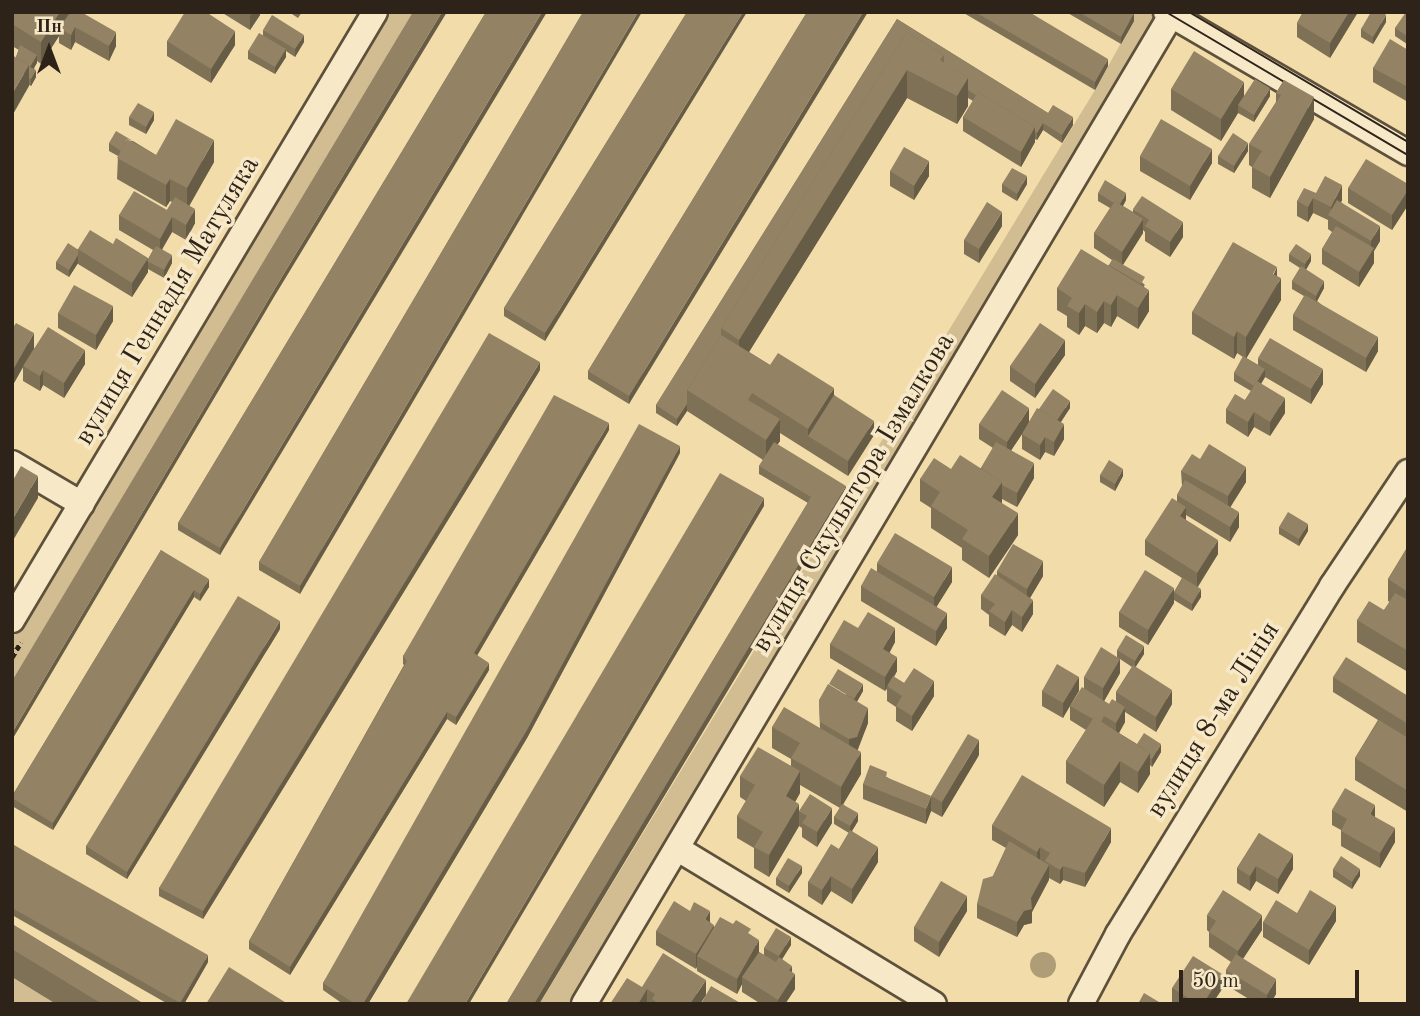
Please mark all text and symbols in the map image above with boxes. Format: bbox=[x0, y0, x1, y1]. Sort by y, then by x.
north arrow bbox=[14, 14, 84, 84]
text: Пн bbox=[36, 18, 62, 37]
street label: вулиця Геннадія Матуляка bbox=[68, 150, 268, 452]
street label: вулиця Скульптора Ізмалкова bbox=[745, 327, 963, 659]
street label: вулиця 8-ма Лінія bbox=[1140, 616, 1288, 824]
scale bar bbox=[1182, 956, 1362, 1000]
text: 50 m bbox=[1192, 971, 1239, 992]

